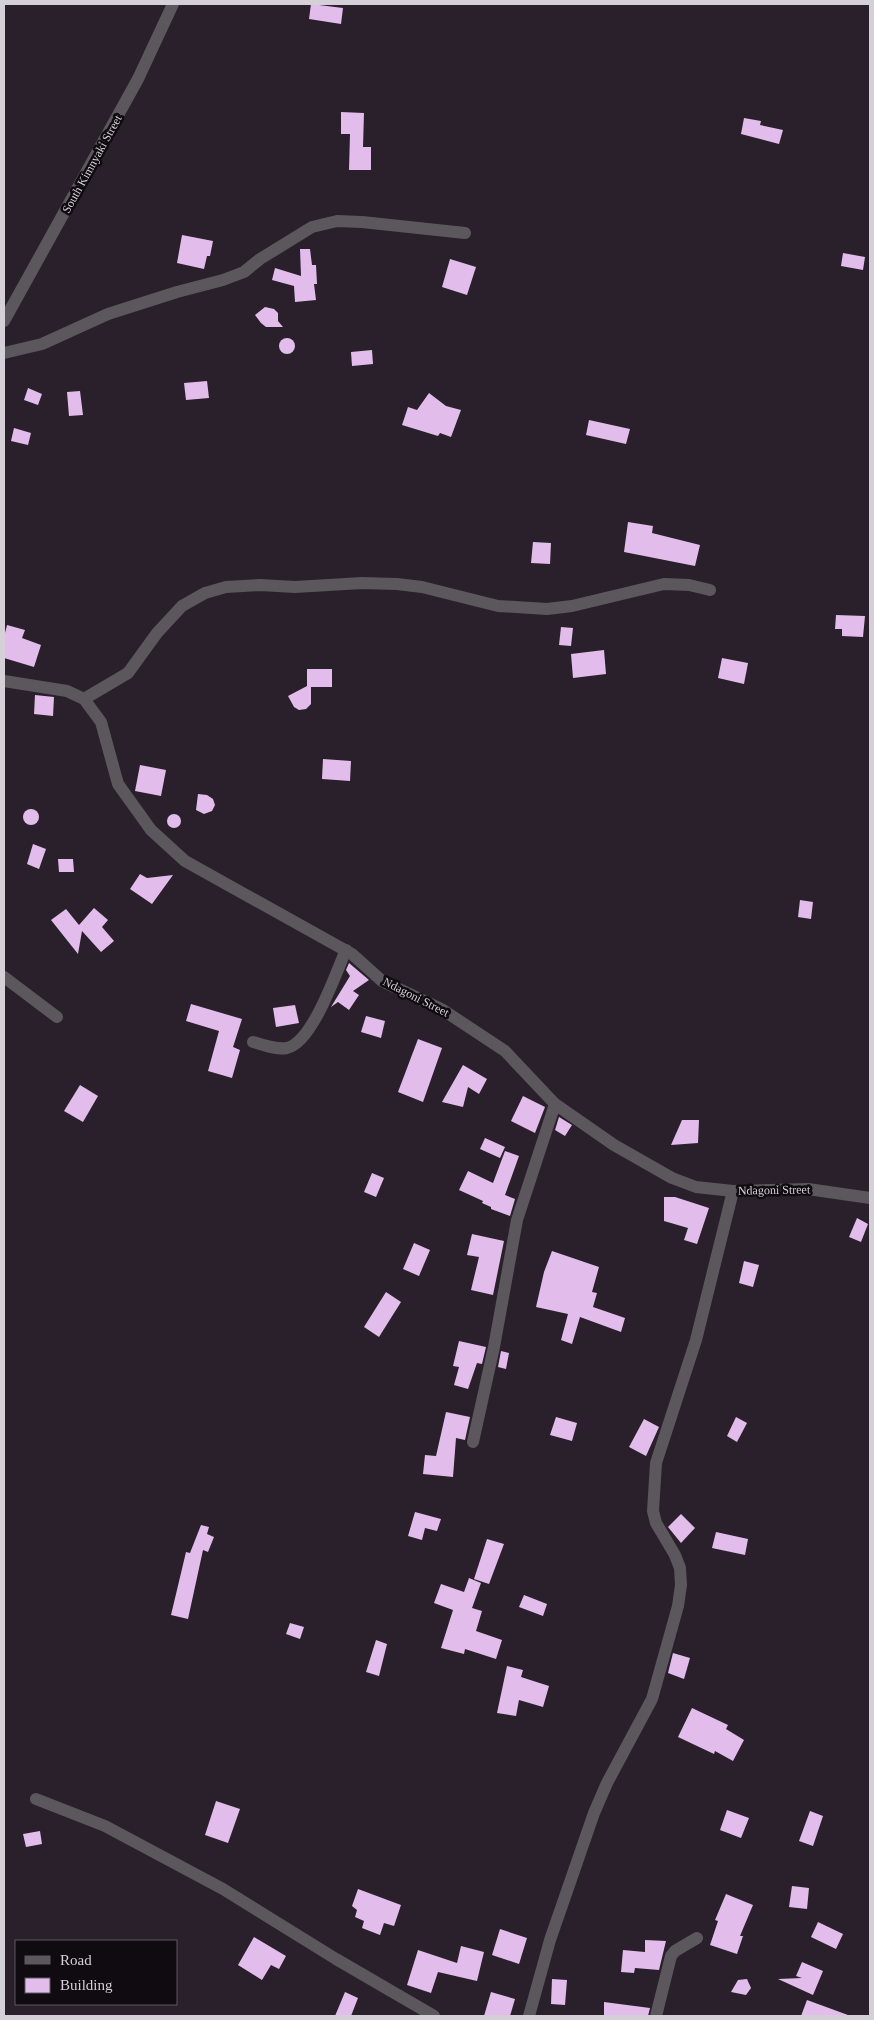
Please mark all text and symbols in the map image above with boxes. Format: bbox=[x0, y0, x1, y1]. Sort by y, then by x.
street label: South Kimnyaki Street bbox=[59, 112, 125, 215]
street label: Ndagoni Street bbox=[381, 974, 452, 1020]
street label: Ndagoni Street bbox=[738, 1182, 811, 1198]
legend bbox=[15, 1940, 178, 2005]
text: Road bbox=[60, 1952, 92, 1968]
text: Building bbox=[60, 1977, 113, 1993]

